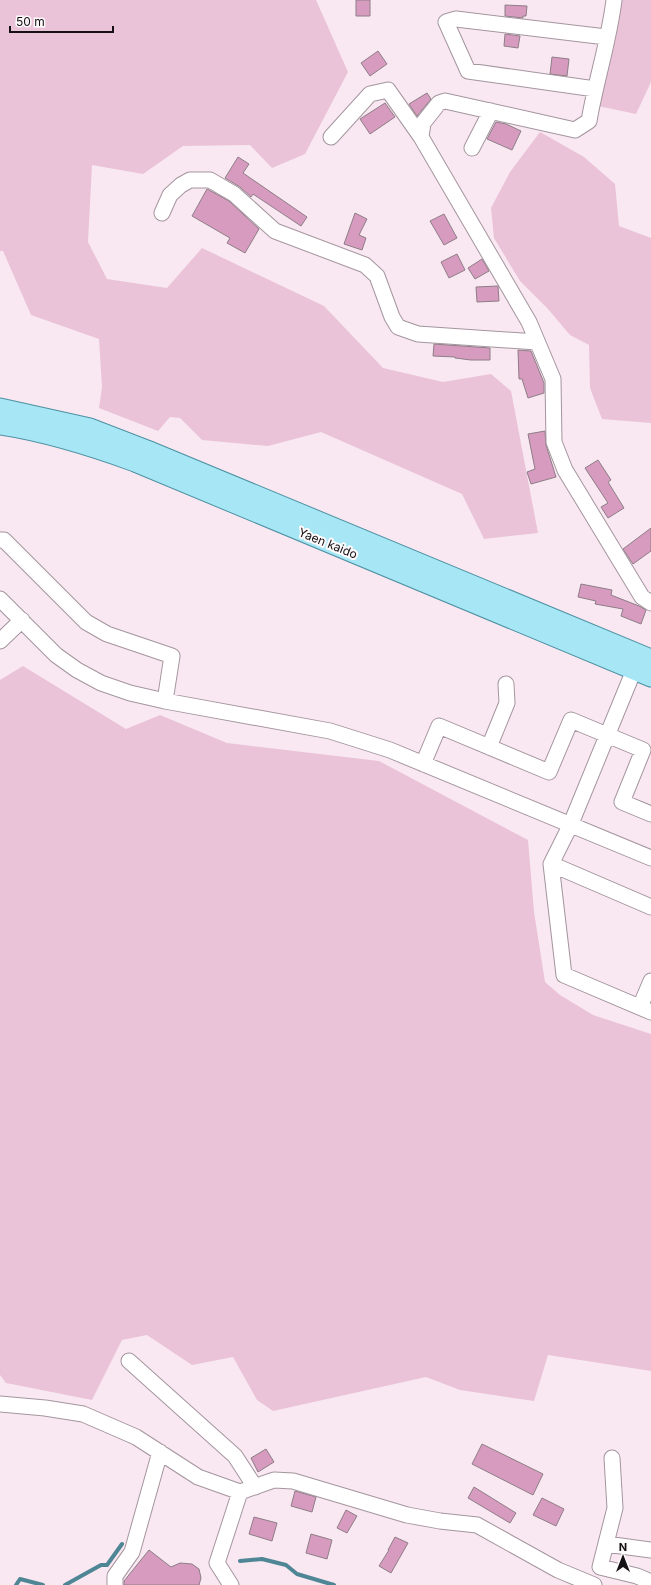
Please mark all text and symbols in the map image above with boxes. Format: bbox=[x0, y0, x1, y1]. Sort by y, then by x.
scale bar bbox=[10, 8, 113, 34]
text: 50 m bbox=[16, 14, 45, 29]
street label: Yaen kaido bbox=[296, 524, 360, 562]
north arrow bbox=[603, 1537, 643, 1577]
text: N bbox=[619, 1540, 627, 1554]

